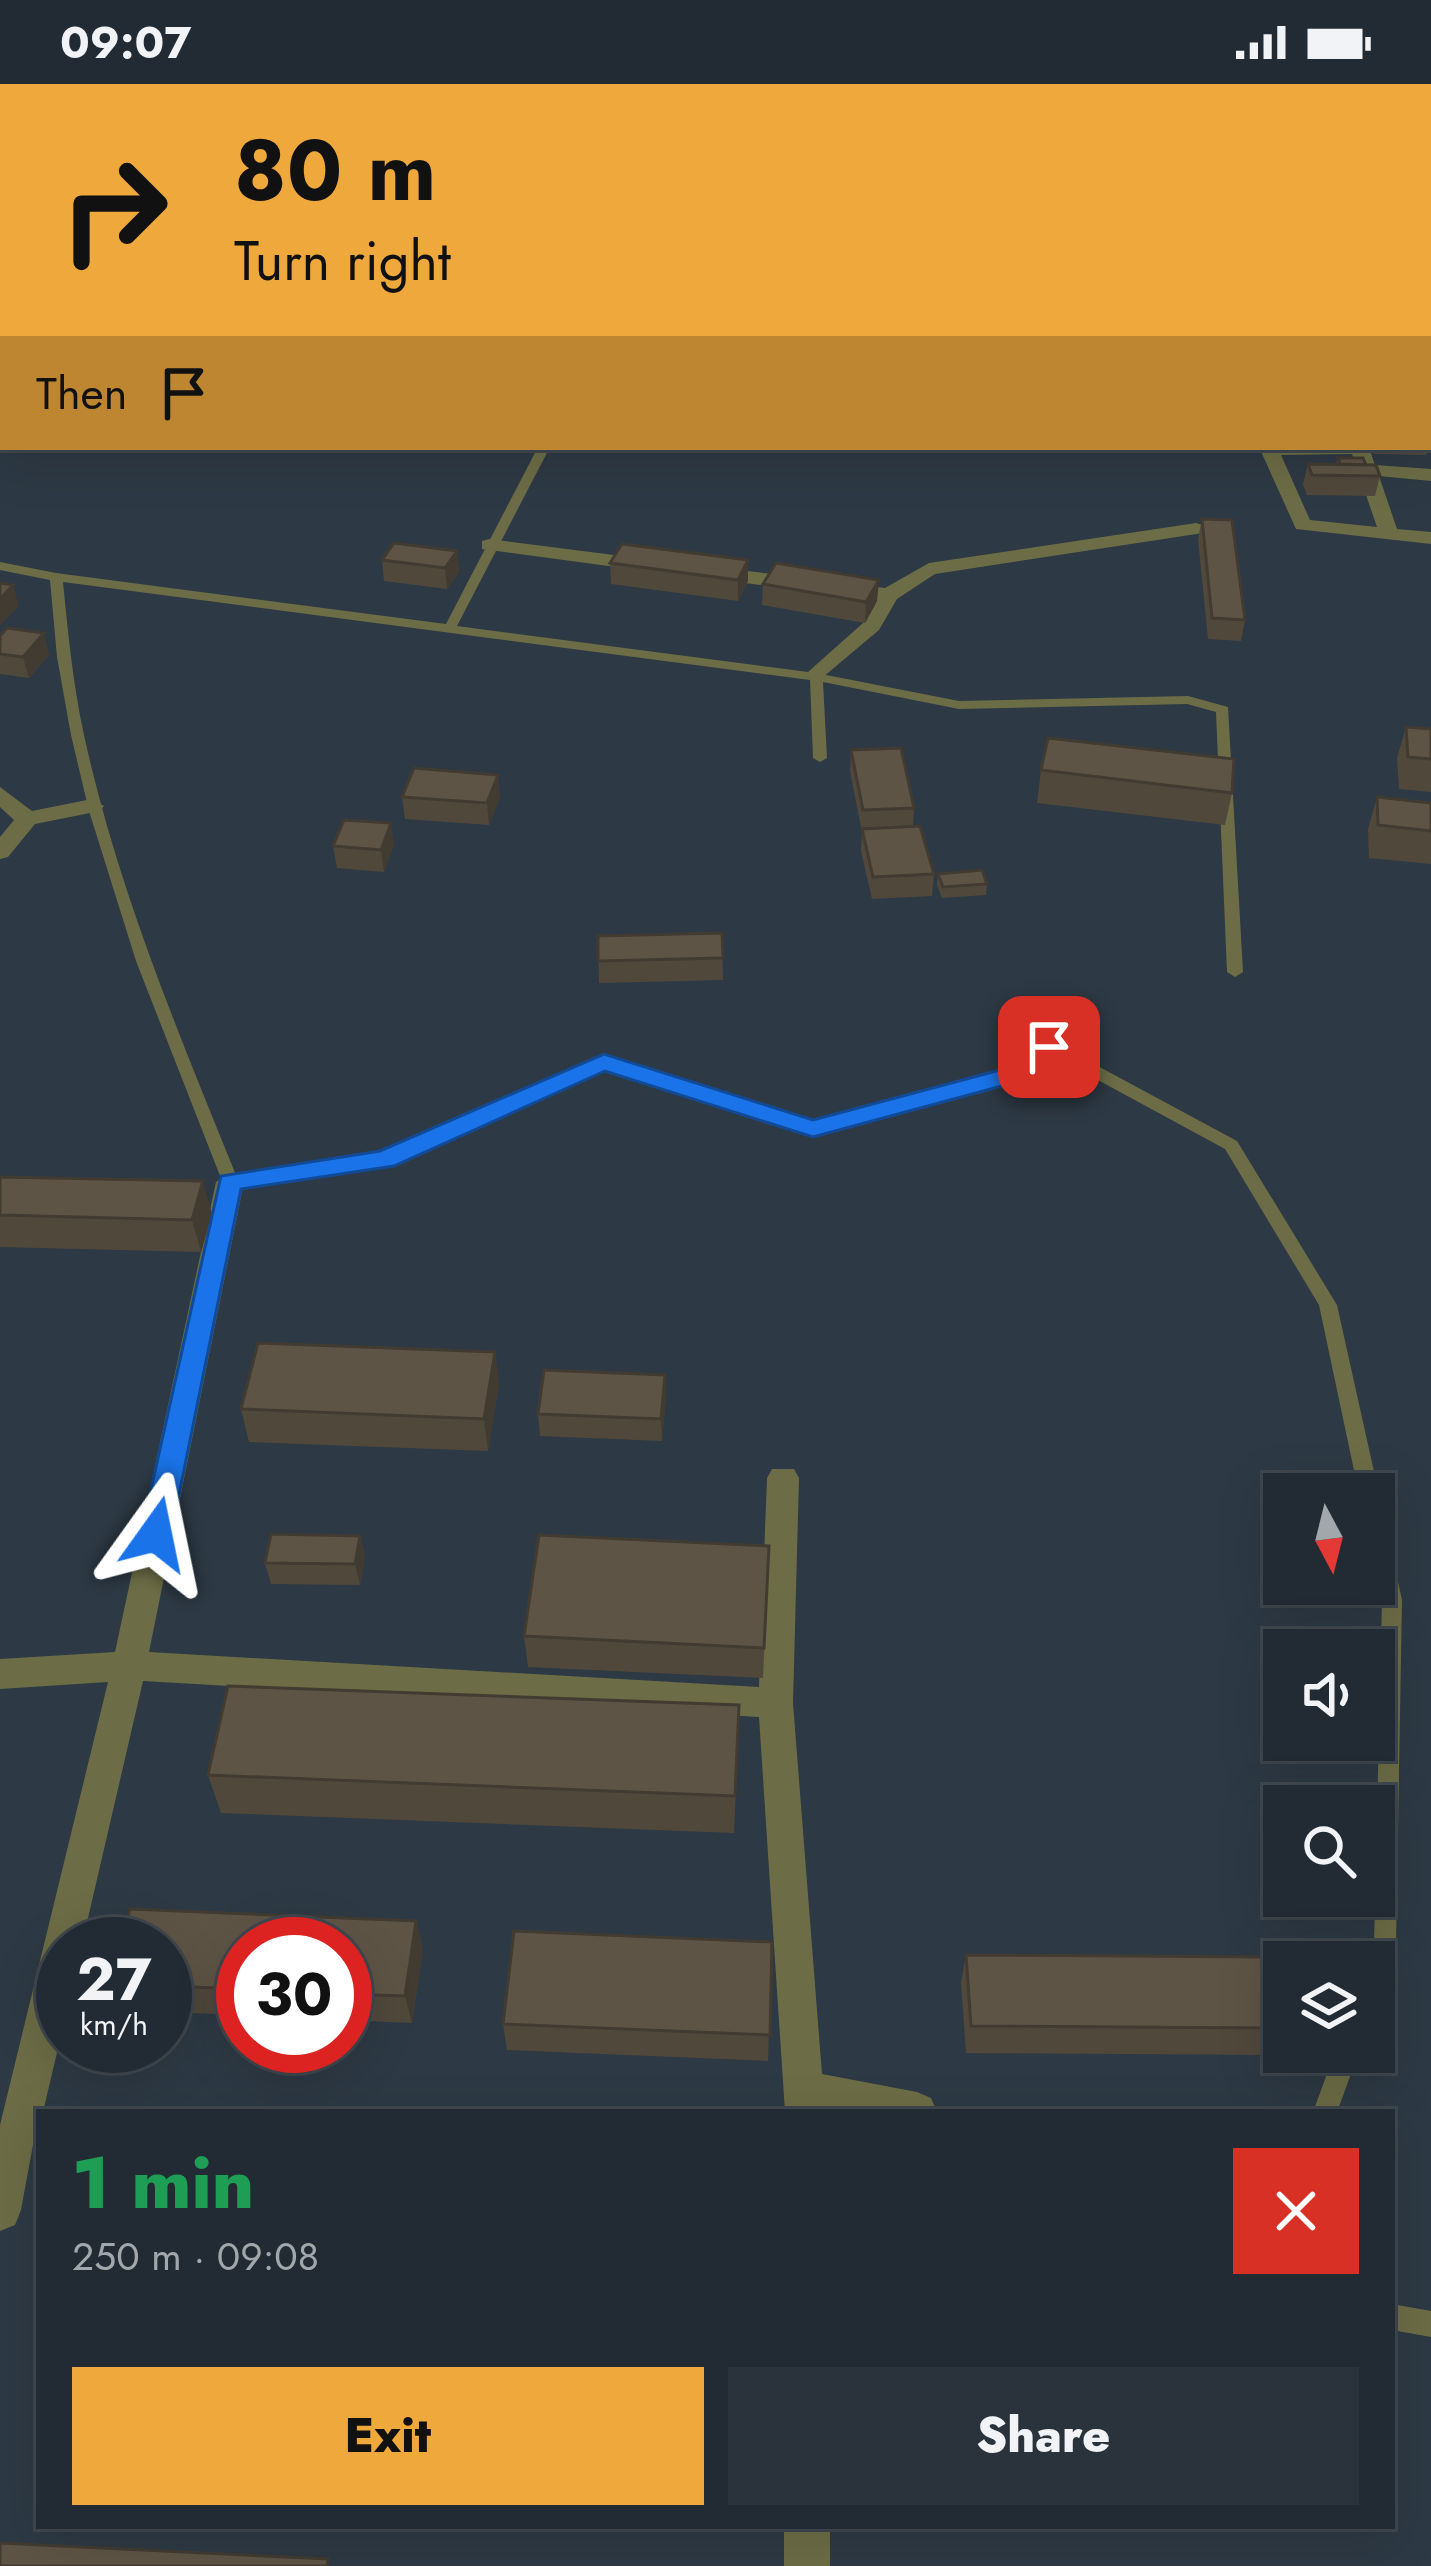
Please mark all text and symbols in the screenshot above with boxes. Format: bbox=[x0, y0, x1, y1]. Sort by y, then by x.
text: 09:07 bbox=[60, 10, 191, 75]
text: 80 m bbox=[234, 110, 436, 232]
icon: right bbox=[36, 132, 192, 288]
text: Turn right bbox=[234, 222, 451, 300]
icon: arrive bbox=[151, 360, 217, 426]
text: Then bbox=[36, 361, 127, 426]
pin bbox=[998, 996, 1100, 1098]
icon: arrive bbox=[1016, 1014, 1082, 1080]
position arrow bbox=[93, 1471, 219, 1597]
north arrow bbox=[1263, 1473, 1395, 1605]
map controls bbox=[1263, 1473, 1395, 2073]
button: sound bbox=[1263, 1629, 1395, 1761]
button: search bbox=[1263, 1785, 1395, 1917]
speed limit sign: 30 bbox=[216, 1917, 372, 2073]
text: 27 bbox=[76, 1936, 152, 2023]
button: layers bbox=[1263, 1941, 1395, 2073]
text: km/h bbox=[80, 2003, 148, 2046]
text: 1 min bbox=[72, 2131, 254, 2235]
button: close bbox=[1233, 2148, 1359, 2274]
text: 250 m · 09:08 bbox=[72, 2228, 319, 2285]
button: Exit bbox=[72, 2367, 704, 2505]
button: Share bbox=[728, 2367, 1359, 2505]

